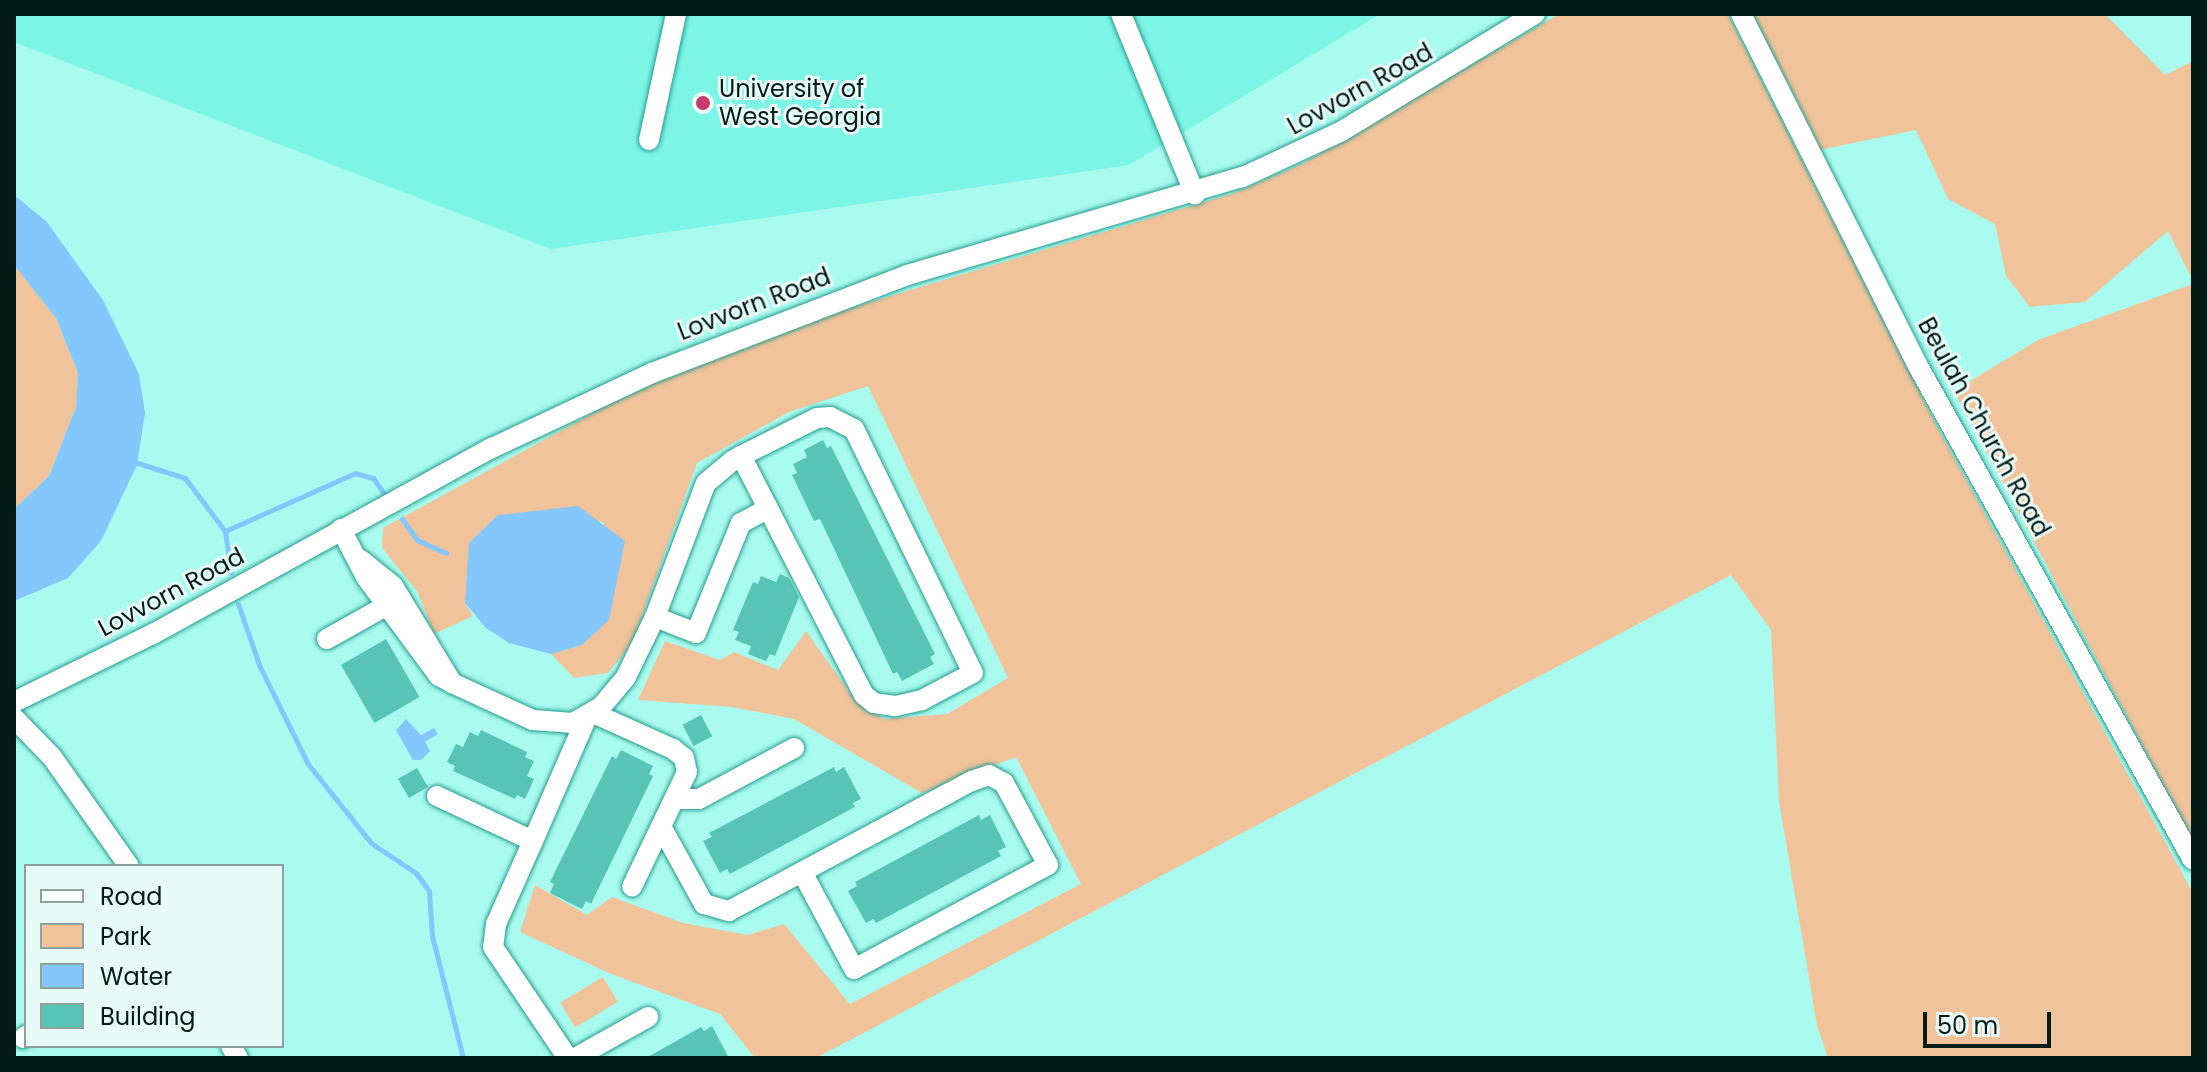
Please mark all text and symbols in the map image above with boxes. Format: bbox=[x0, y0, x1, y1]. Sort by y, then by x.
street label: Lovvorn Road bbox=[1283, 37, 1437, 141]
place label: University of West Georgia bbox=[719, 75, 881, 131]
marker: University of West Georgia bbox=[694, 94, 712, 112]
street label: Lovvorn Road bbox=[674, 262, 834, 346]
street label: Beulah Church Road bbox=[1912, 313, 2056, 541]
street label: Lovvorn Road bbox=[93, 541, 249, 643]
legend bbox=[24, 864, 284, 1048]
text: Road bbox=[100, 880, 162, 913]
text: Park bbox=[100, 920, 151, 953]
text: Water bbox=[100, 960, 172, 993]
scale bar bbox=[1927, 996, 2055, 1046]
text: Building bbox=[100, 1000, 196, 1033]
text: 50 m bbox=[1937, 1009, 1998, 1042]

